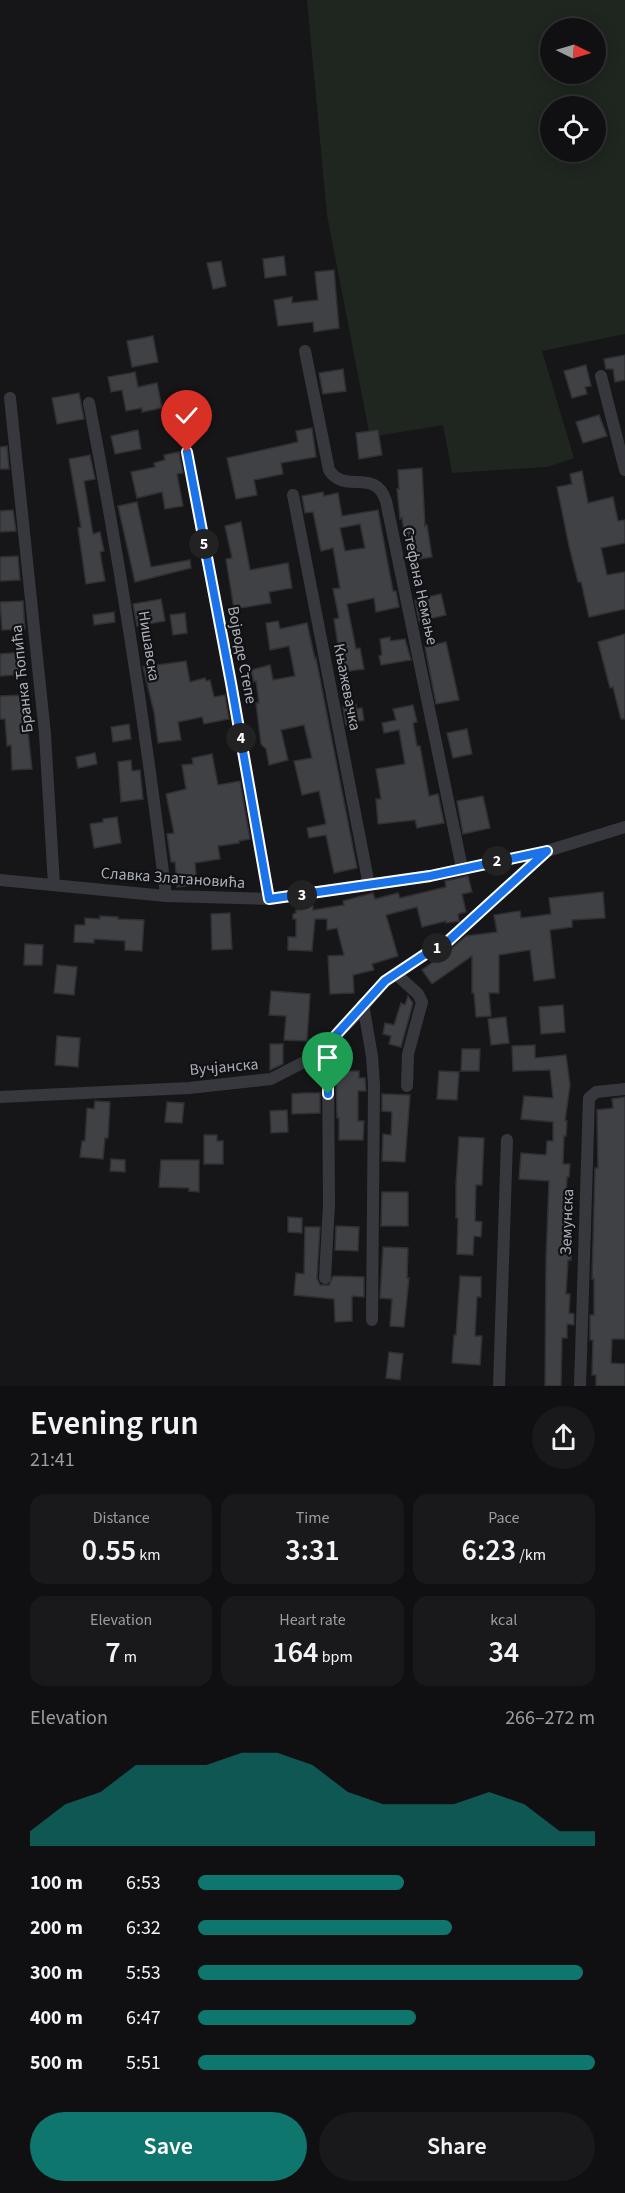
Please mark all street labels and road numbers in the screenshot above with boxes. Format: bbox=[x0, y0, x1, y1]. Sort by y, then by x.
street label: Стефана Немање bbox=[397, 525, 443, 647]
street label: Војводе Степе bbox=[222, 604, 262, 706]
street label: Нишавска bbox=[133, 609, 165, 683]
street label: Бранка Ћопића bbox=[5, 624, 39, 734]
street label: Књажевачка bbox=[328, 642, 366, 732]
street label: Славка Златановића bbox=[100, 862, 246, 894]
street label: Вучјанска bbox=[189, 1053, 259, 1081]
street label: Земунска bbox=[555, 1188, 579, 1256]

